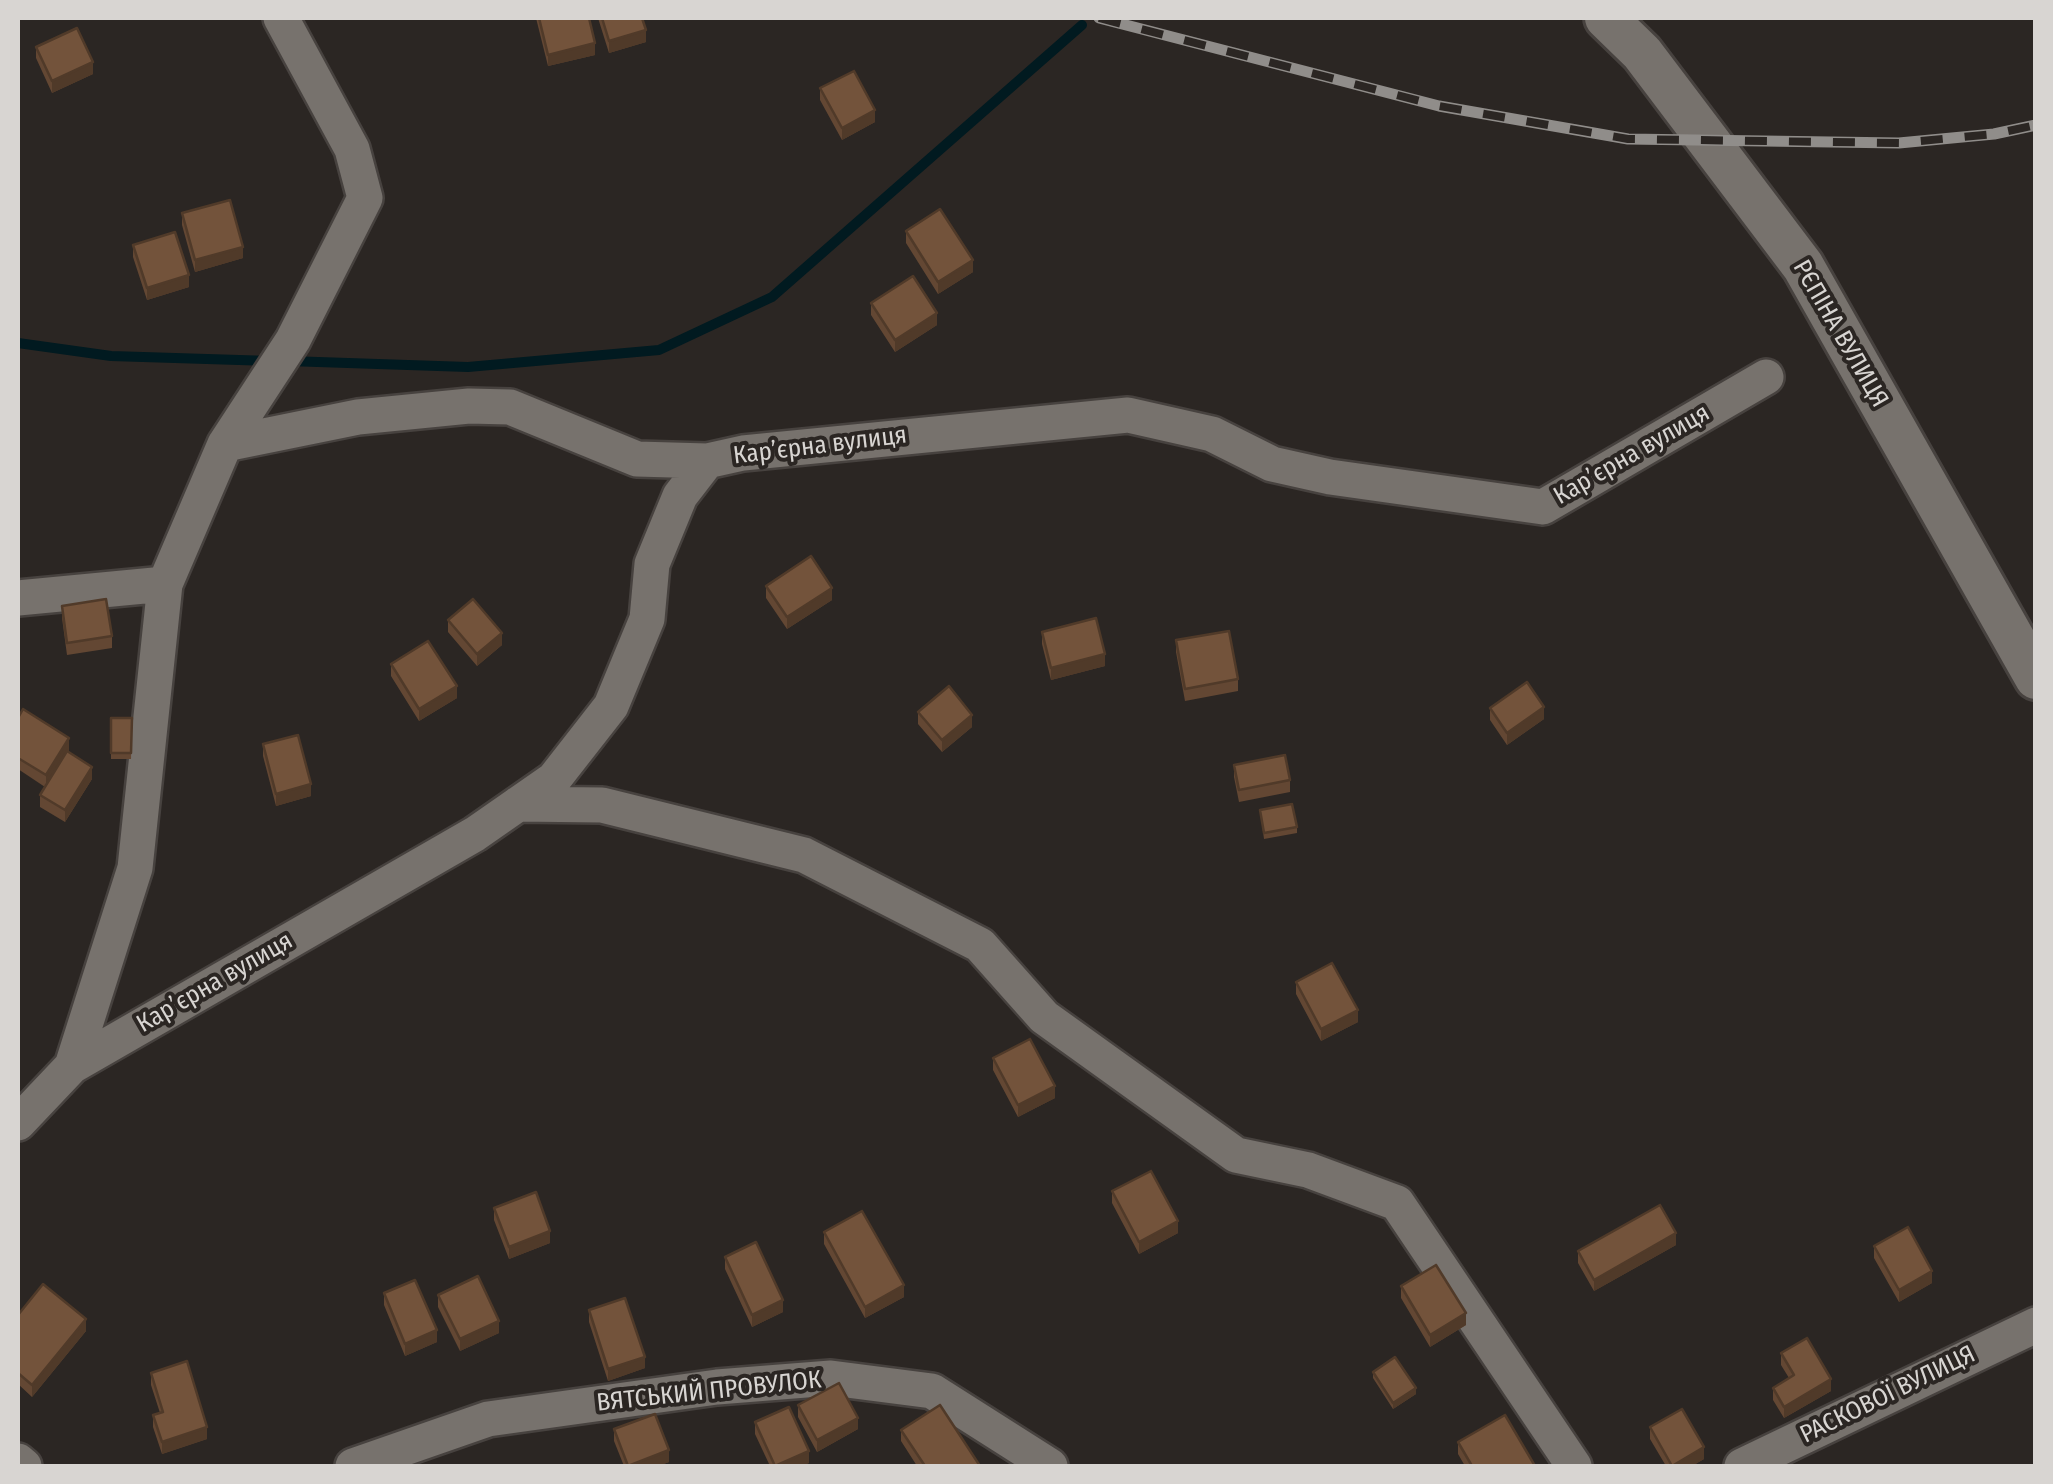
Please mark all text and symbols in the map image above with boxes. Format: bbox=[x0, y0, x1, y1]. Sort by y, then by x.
street label: РЄПІНА ВУЛИЦЯ bbox=[1786, 255, 1894, 413]
street label: Карʼєрна вулиця bbox=[1549, 398, 1715, 512]
street label: Карʼєрна вулиця bbox=[731, 420, 909, 472]
street label: Карʼєрна вулиця bbox=[132, 926, 298, 1040]
street label: РАСКОВОЇ ВУЛИЦЯ bbox=[1796, 1340, 1980, 1450]
street label: ВЯТСЬКИЙ ПРОВУЛОК bbox=[595, 1365, 823, 1419]

